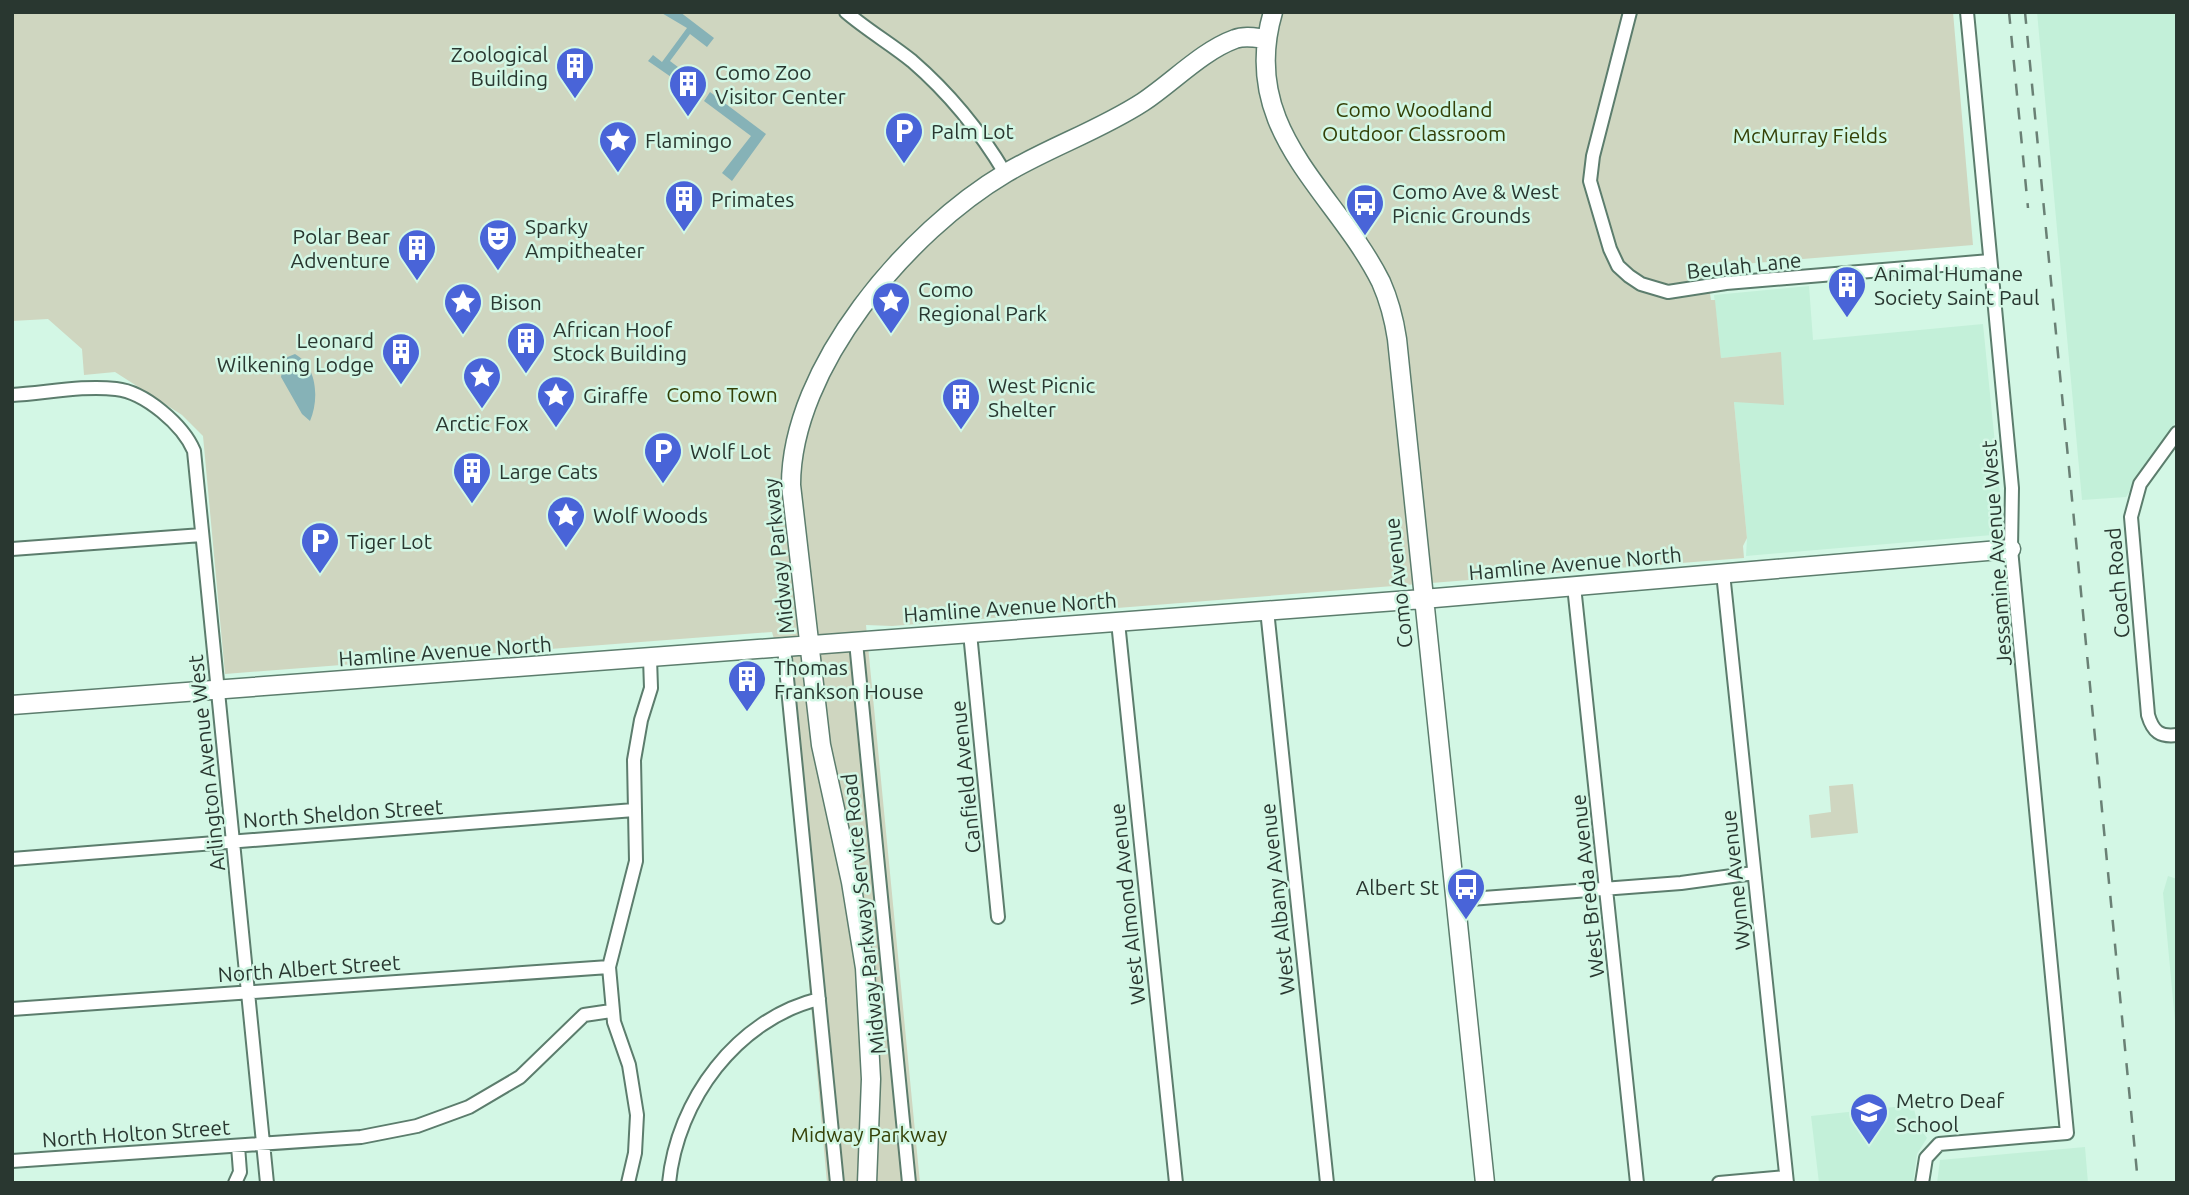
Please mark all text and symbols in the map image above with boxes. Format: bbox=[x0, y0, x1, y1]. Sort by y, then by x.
place label: Zoological Building bbox=[451, 42, 548, 90]
building icon: Zoological Building bbox=[554, 45, 596, 100]
place label: Como Zoo Visitor Center bbox=[715, 60, 846, 108]
building icon: Como Zoo Visitor Center bbox=[667, 63, 709, 118]
park label: Como Woodland Outdoor Classroom bbox=[1322, 97, 1506, 145]
parking icon: Palm Lot bbox=[883, 110, 925, 165]
place icon: Flamingo bbox=[597, 119, 639, 174]
place label: Palm Lot bbox=[931, 119, 1014, 143]
park label: McMurray Fields bbox=[1733, 123, 1887, 147]
place label: Flamingo bbox=[645, 128, 732, 152]
building icon: Primates bbox=[663, 178, 705, 233]
place label: Como Ave & West Picnic Grounds bbox=[1392, 179, 1559, 227]
bus stop icon: Como Ave & West Picnic Grounds bbox=[1344, 182, 1386, 237]
place label: Primates bbox=[711, 187, 794, 211]
place label: Sparky Ampitheater bbox=[525, 214, 645, 262]
theatre icon: Sparky Ampitheater bbox=[477, 217, 519, 272]
place label: Polar Bear Adventure bbox=[291, 224, 390, 272]
building icon: Polar Bear Adventure bbox=[396, 227, 438, 282]
street label: Beulah Lane bbox=[1685, 247, 1803, 283]
place label: Animal Humane Society Saint Paul bbox=[1874, 261, 2040, 309]
building icon: Animal Humane Society Saint Paul bbox=[1826, 264, 1868, 319]
place label: Como Regional Park bbox=[918, 277, 1047, 325]
place icon: Como Regional Park bbox=[870, 280, 912, 335]
place icon: Bison bbox=[442, 281, 484, 336]
place label: Bison bbox=[490, 290, 542, 314]
place label: African Hoof Stock Building bbox=[553, 317, 687, 365]
building icon: African Hoof Stock Building bbox=[505, 320, 547, 375]
place label: Leonard Wilkening Lodge bbox=[217, 328, 374, 376]
building icon: Leonard Wilkening Lodge bbox=[380, 331, 422, 386]
place icon: Arctic Fox bbox=[461, 355, 503, 410]
place label: West Picnic Shelter bbox=[988, 373, 1095, 421]
place icon: Giraffe bbox=[535, 374, 577, 429]
building icon: West Picnic Shelter bbox=[940, 376, 982, 431]
park label: Como Town bbox=[666, 382, 778, 406]
place label: Giraffe bbox=[583, 383, 648, 407]
place label: Arctic Fox bbox=[436, 411, 529, 435]
parking icon: Wolf Lot bbox=[642, 430, 684, 485]
place label: Wolf Lot bbox=[690, 439, 771, 463]
street label: Jessamine Avenue West bbox=[1976, 439, 2016, 667]
building icon: Large Cats bbox=[451, 450, 493, 505]
place label: Large Cats bbox=[499, 459, 598, 483]
street label: Midway Parkway bbox=[758, 477, 798, 635]
place icon: Wolf Woods bbox=[545, 494, 587, 549]
place label: Wolf Woods bbox=[593, 503, 708, 527]
street label: Como Avenue bbox=[1379, 517, 1417, 649]
parking icon: Tiger Lot bbox=[299, 520, 341, 575]
street label: Coach Road bbox=[2100, 527, 2134, 639]
place label: Tiger Lot bbox=[347, 529, 432, 553]
street label: Hamline Avenue North bbox=[1468, 542, 1682, 584]
street label: Hamline Avenue North bbox=[903, 588, 1117, 626]
street label: Hamline Avenue North bbox=[338, 632, 552, 670]
street label: Arlington Avenue West bbox=[183, 654, 229, 872]
place label: Thomas Frankson House bbox=[774, 655, 924, 703]
building icon: Thomas Frankson House bbox=[726, 658, 768, 713]
street label: Canfield Avenue bbox=[945, 699, 985, 855]
street label: Midway Parkway Service Road bbox=[836, 772, 890, 1056]
street label: West Breda Avenue bbox=[1565, 793, 1609, 979]
street label: North Sheldon Street bbox=[242, 794, 444, 832]
street label: West Almond Avenue bbox=[1104, 802, 1150, 1006]
street label: West Albany Avenue bbox=[1255, 802, 1299, 996]
street label: Wynne Avenue bbox=[1716, 809, 1754, 951]
bus stop icon: Albert St bbox=[1445, 866, 1487, 921]
place label: Albert St bbox=[1356, 875, 1439, 899]
street label: North Albert Street bbox=[217, 950, 401, 986]
place label: Metro Deaf School bbox=[1896, 1088, 2005, 1136]
school or university icon: Metro Deaf School bbox=[1848, 1091, 1890, 1146]
street label: North Holton Street bbox=[41, 1114, 231, 1152]
park label: Midway Parkway bbox=[791, 1122, 947, 1146]

